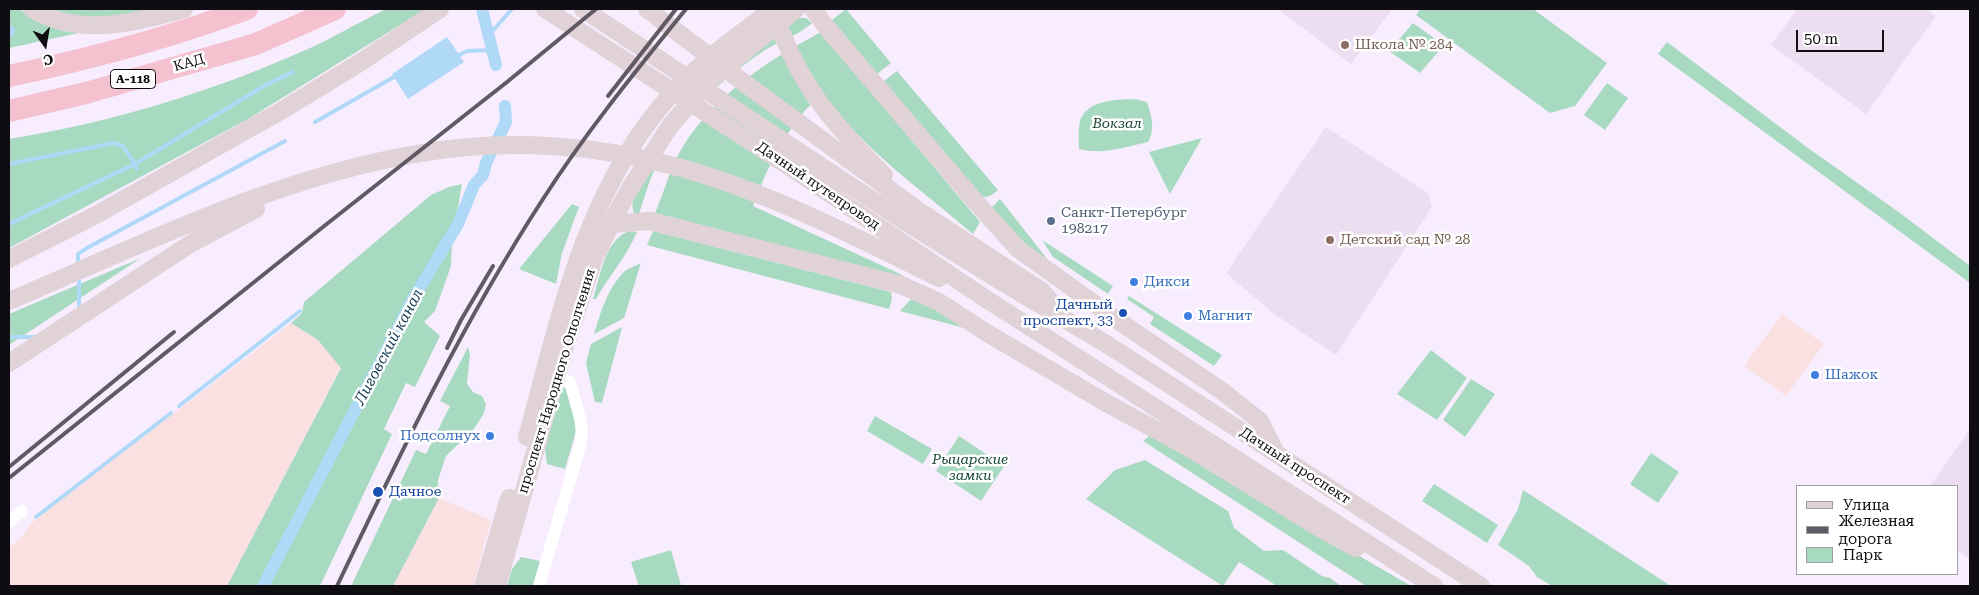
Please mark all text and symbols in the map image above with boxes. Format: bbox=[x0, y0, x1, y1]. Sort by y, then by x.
north arrow bbox=[20, 20, 70, 70]
scale bar bbox=[1799, 20, 1886, 52]
text: 50 m bbox=[1804, 30, 1838, 48]
place label: Школа № 284 bbox=[1355, 37, 1453, 53]
marker: Школа № 284 bbox=[1339, 39, 1351, 51]
text: С bbox=[42, 51, 55, 69]
street label: КАД bbox=[172, 51, 206, 75]
road number: А-118 bbox=[110, 70, 156, 88]
park label: Вокзал bbox=[1092, 116, 1142, 132]
street label: Дачный путепровод bbox=[753, 138, 883, 234]
place label: Санкт-Петербург 198217 bbox=[1061, 205, 1187, 238]
marker: Санкт-Петербург 198217 bbox=[1045, 215, 1057, 227]
place label: Детский сад № 28 bbox=[1340, 232, 1470, 248]
marker: Детский сад № 28 bbox=[1324, 234, 1336, 246]
street label: проспект Народного Ополчения bbox=[515, 267, 599, 495]
place label: Дикси bbox=[1144, 274, 1190, 290]
marker: Дикси bbox=[1128, 276, 1140, 288]
water label: Лиговский канал bbox=[351, 286, 427, 408]
place label: Дачный проспект, 33 bbox=[1023, 297, 1113, 330]
marker: Дачный проспект, 33 bbox=[1117, 307, 1129, 319]
place label: Магнит bbox=[1198, 308, 1252, 324]
marker: Магнит bbox=[1182, 310, 1194, 322]
place label: Шажок bbox=[1825, 367, 1878, 383]
marker: Шажок bbox=[1809, 369, 1821, 381]
street label: Дачный проспект bbox=[1237, 424, 1353, 508]
place label: Подсолнух bbox=[400, 428, 480, 444]
marker: Подсолнух bbox=[484, 430, 496, 442]
park label: Рыцарские замки bbox=[932, 452, 1008, 484]
place label: Дачное bbox=[389, 484, 441, 500]
marker: Дачное bbox=[371, 485, 385, 499]
legend bbox=[1796, 485, 1959, 575]
text: Улица bbox=[1843, 496, 1889, 514]
text: Железная дорога bbox=[1839, 512, 1914, 548]
text: Парк bbox=[1843, 546, 1883, 564]

